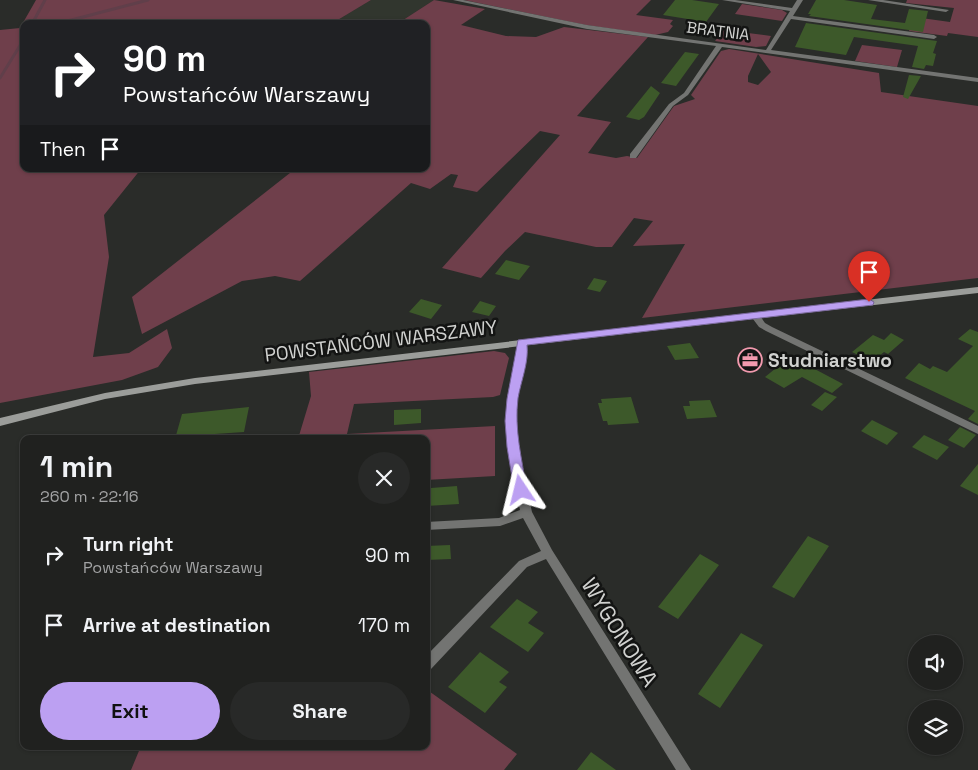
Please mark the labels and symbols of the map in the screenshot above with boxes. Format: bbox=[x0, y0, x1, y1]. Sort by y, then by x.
street label: BRATNIA bbox=[685, 17, 751, 45]
pin bbox=[848, 251, 890, 302]
street label: POWSTAŃCÓW WARSZAWY bbox=[263, 314, 499, 368]
office icon: Studniarstwo bbox=[737, 347, 763, 373]
place label: Studniarstwo bbox=[768, 348, 892, 373]
position arrow bbox=[494, 463, 546, 515]
street label: WYGONOWA bbox=[576, 572, 665, 692]

